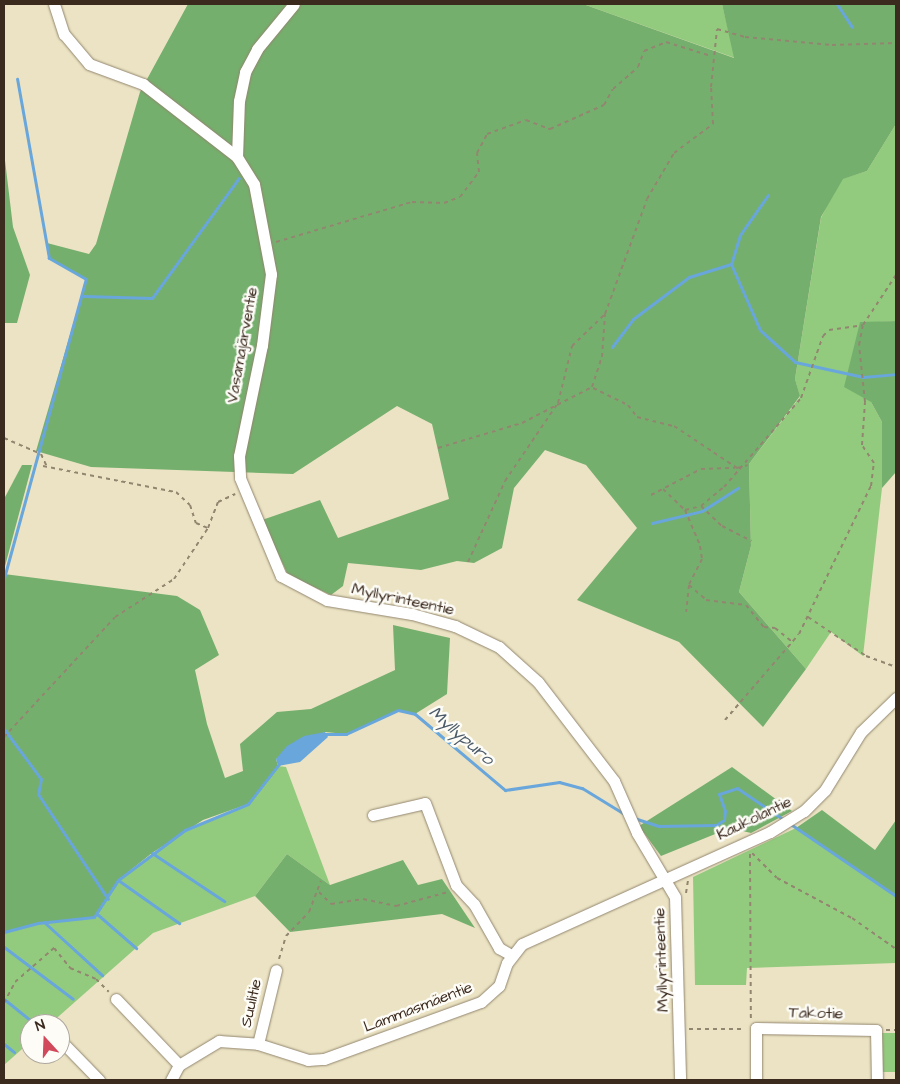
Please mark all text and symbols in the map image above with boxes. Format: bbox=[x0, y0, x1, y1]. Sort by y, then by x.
street label: Vasamajärventie bbox=[222, 286, 262, 404]
street label: Myllyrinteentie bbox=[350, 579, 456, 619]
water label: Myllypuro bbox=[424, 702, 498, 770]
street label: Kaukolantie bbox=[713, 792, 795, 844]
street label: Myllyrinteentie bbox=[650, 907, 672, 1013]
street label: Suulitie bbox=[236, 977, 266, 1029]
street label: Lammasmäentie bbox=[361, 977, 475, 1037]
street label: Takotie bbox=[789, 1003, 843, 1023]
north arrow bbox=[20, 1014, 70, 1064]
text: N bbox=[33, 1015, 48, 1037]

